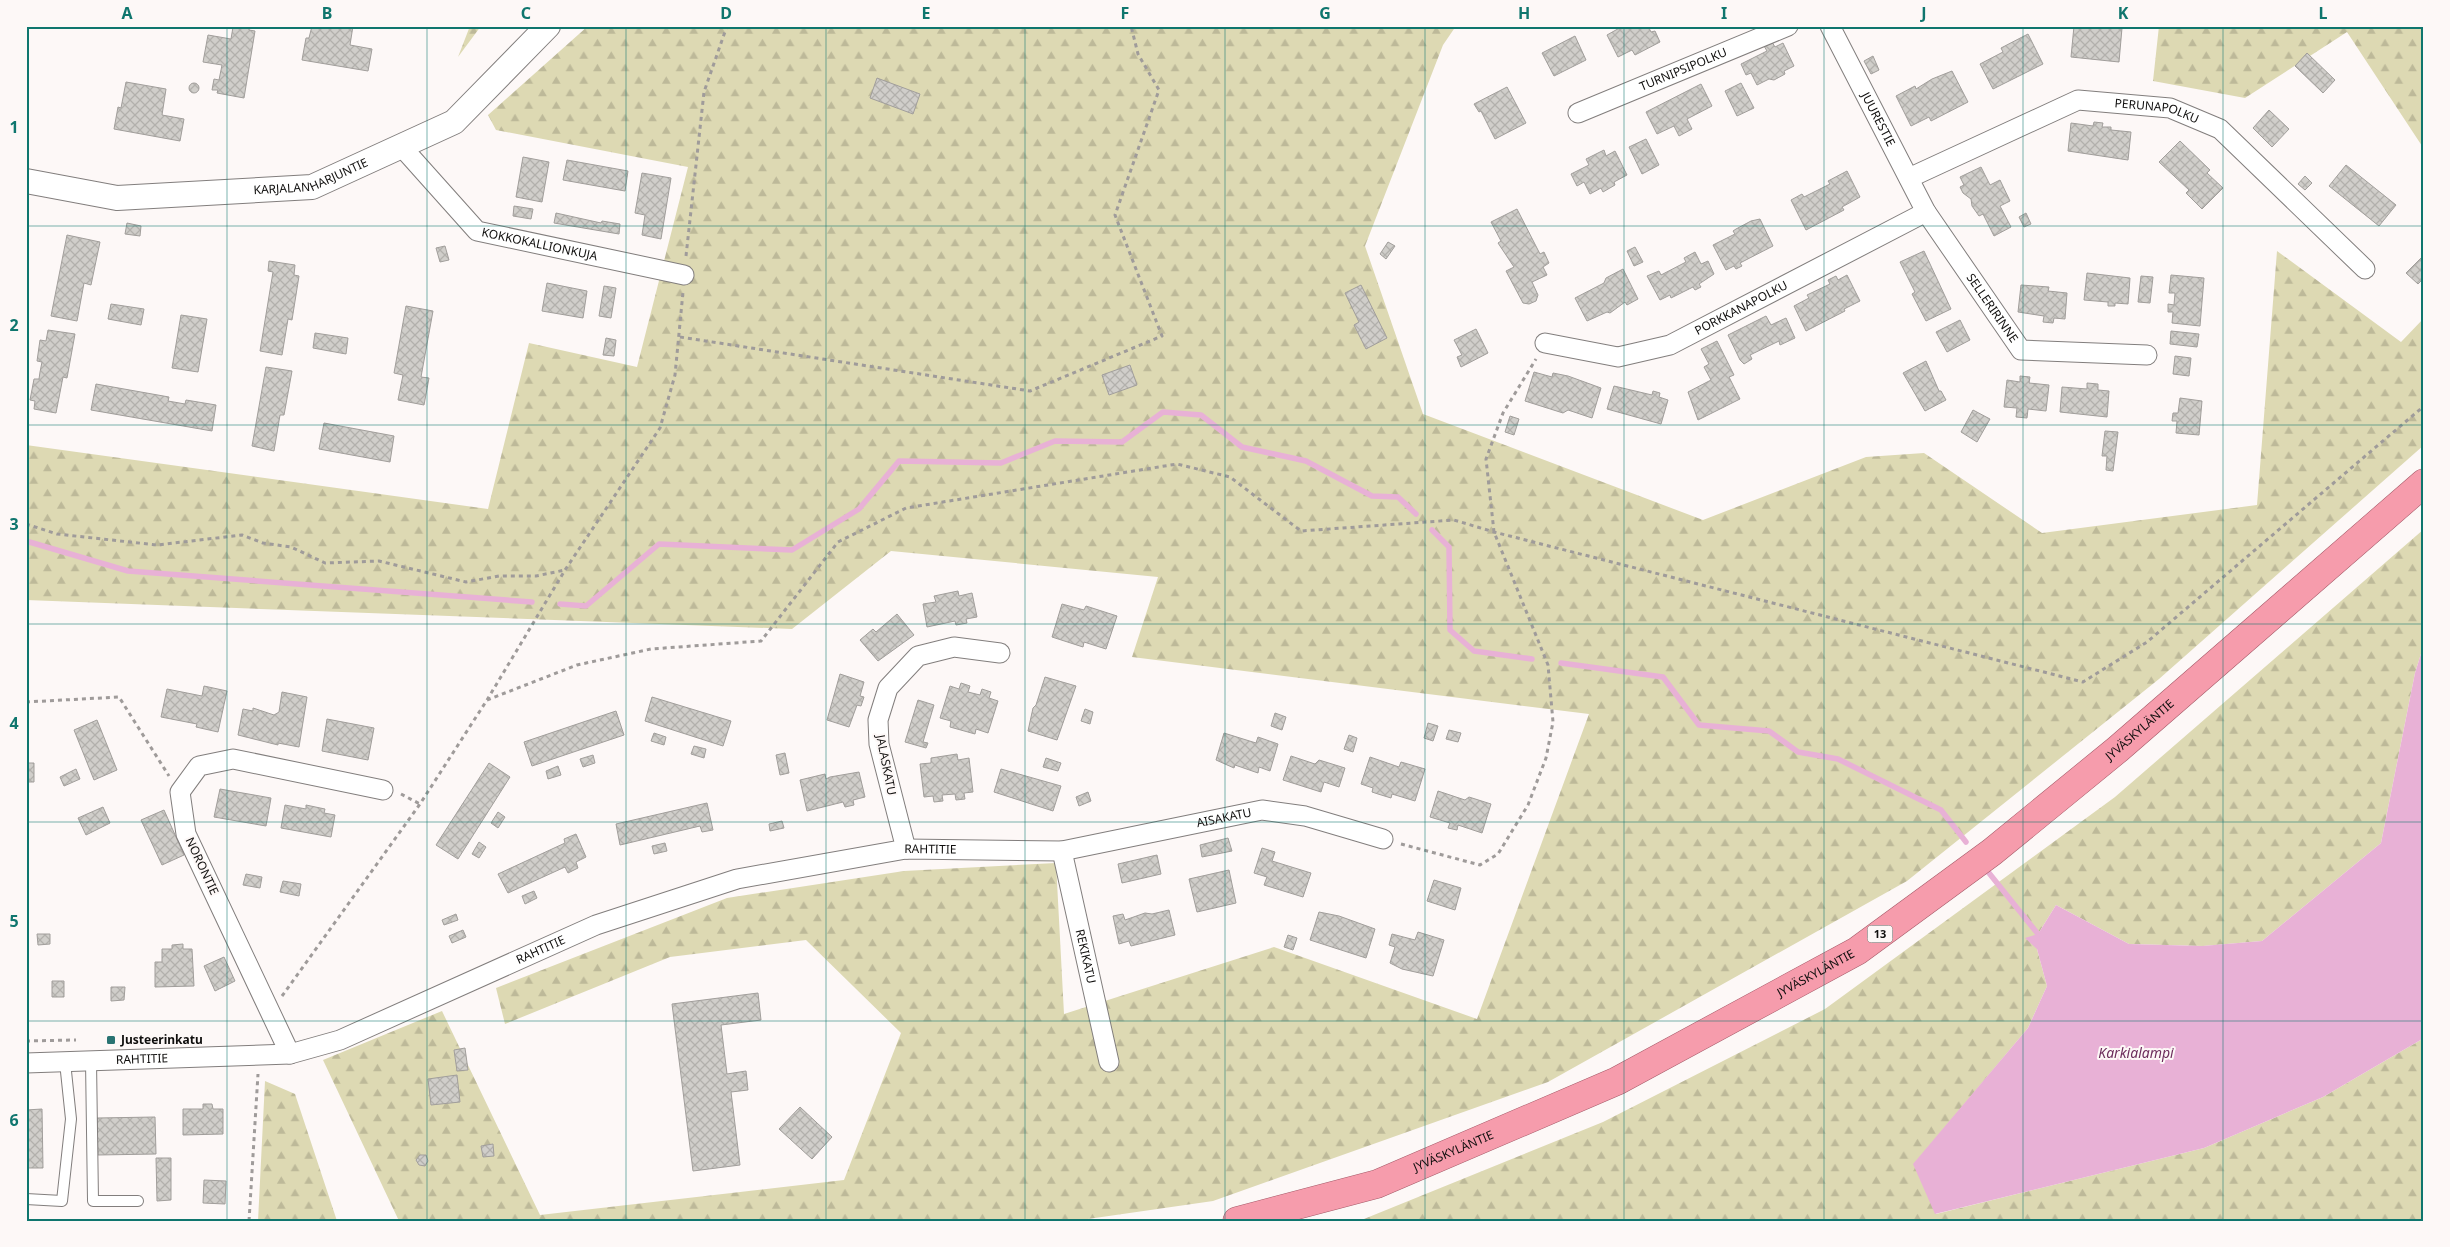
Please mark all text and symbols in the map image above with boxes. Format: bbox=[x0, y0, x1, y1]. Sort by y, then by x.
text: A bbox=[121, 2, 133, 24]
text: B bbox=[322, 2, 332, 24]
text: C bbox=[521, 2, 531, 24]
text: D bbox=[720, 2, 732, 24]
text: E bbox=[922, 2, 931, 24]
text: F bbox=[1121, 2, 1129, 24]
text: G bbox=[1319, 2, 1331, 24]
text: H bbox=[1518, 2, 1530, 24]
text: I bbox=[1721, 2, 1727, 24]
text: J bbox=[1919, 2, 1927, 24]
text: K bbox=[2118, 2, 2129, 24]
text: L bbox=[2319, 2, 2328, 24]
street label: TURNIPSIPOLKU bbox=[1637, 43, 1729, 95]
street label: JUURESTIE bbox=[1857, 88, 1900, 149]
street label: PERUNAPOLKU bbox=[2114, 94, 2202, 127]
text: 1 bbox=[9, 116, 19, 138]
street label: KARJALANHARJUNTIE bbox=[253, 154, 371, 198]
street label: KOKKOKALLIONKUJA bbox=[480, 223, 600, 264]
street label: SELLERIRINNE bbox=[1963, 270, 2022, 346]
street label: PORKKANAPOLKU bbox=[1692, 276, 1790, 339]
text: 2 bbox=[9, 314, 19, 336]
text: 3 bbox=[9, 513, 19, 535]
street label: JYVÄSKYLÄNTIE bbox=[2101, 695, 2177, 765]
text: 4 bbox=[9, 712, 19, 734]
street label: JALASKATU bbox=[872, 732, 901, 797]
street label: AISAKATU bbox=[1195, 803, 1253, 831]
street label: NORONTIE bbox=[182, 834, 223, 897]
street label: RAHTITIE bbox=[904, 840, 957, 858]
text: 5 bbox=[9, 910, 19, 932]
road number: 13 bbox=[1868, 926, 1892, 942]
street label: REKIKATU bbox=[1072, 927, 1100, 985]
street label: RAHTITIE bbox=[513, 931, 568, 968]
street label: JYVÄSKYLÄNTIE bbox=[1773, 945, 1857, 1001]
place label: Justeerinkatu bbox=[120, 1031, 203, 1048]
marker: Justeerinkatu bbox=[105, 1034, 117, 1046]
water label: Karkialampi bbox=[2098, 1043, 2174, 1062]
street label: RAHTITIE bbox=[116, 1049, 168, 1068]
text: 6 bbox=[9, 1109, 19, 1131]
street label: JYVÄSKYLÄNTIE bbox=[1410, 1126, 1496, 1176]

